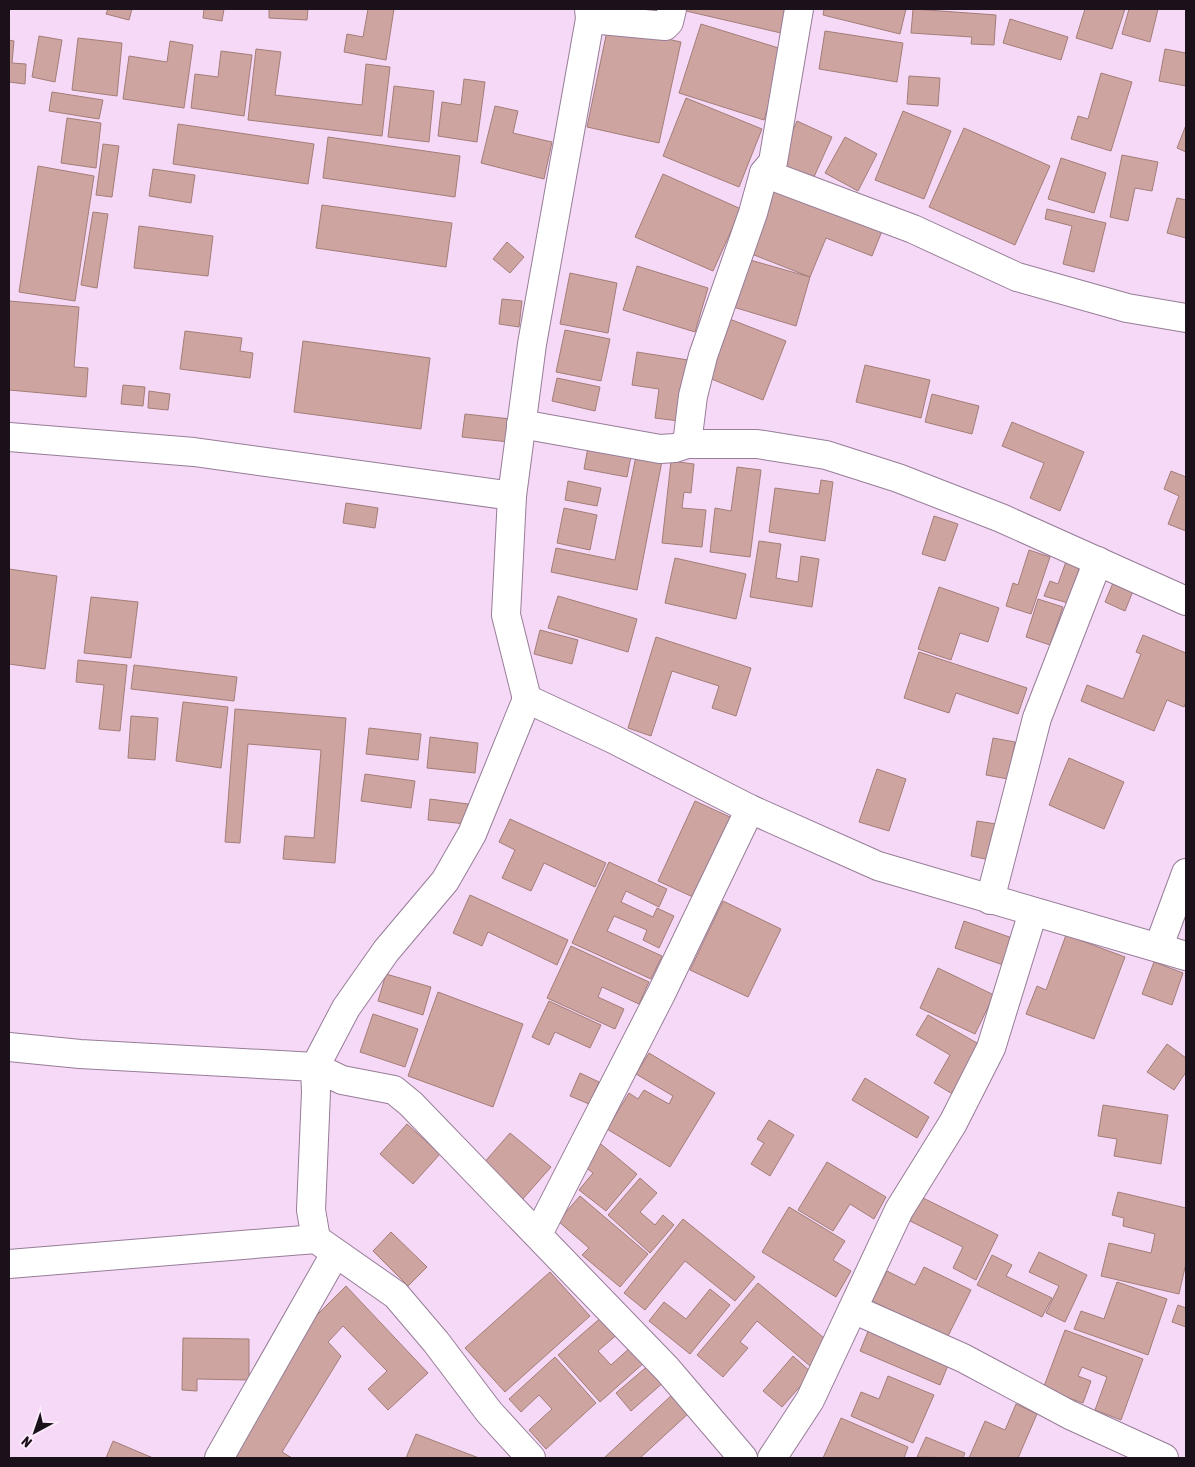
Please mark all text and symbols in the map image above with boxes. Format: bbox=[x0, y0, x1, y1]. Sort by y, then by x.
north arrow bbox=[10, 1407, 60, 1457]
text: N bbox=[18, 1433, 35, 1451]

